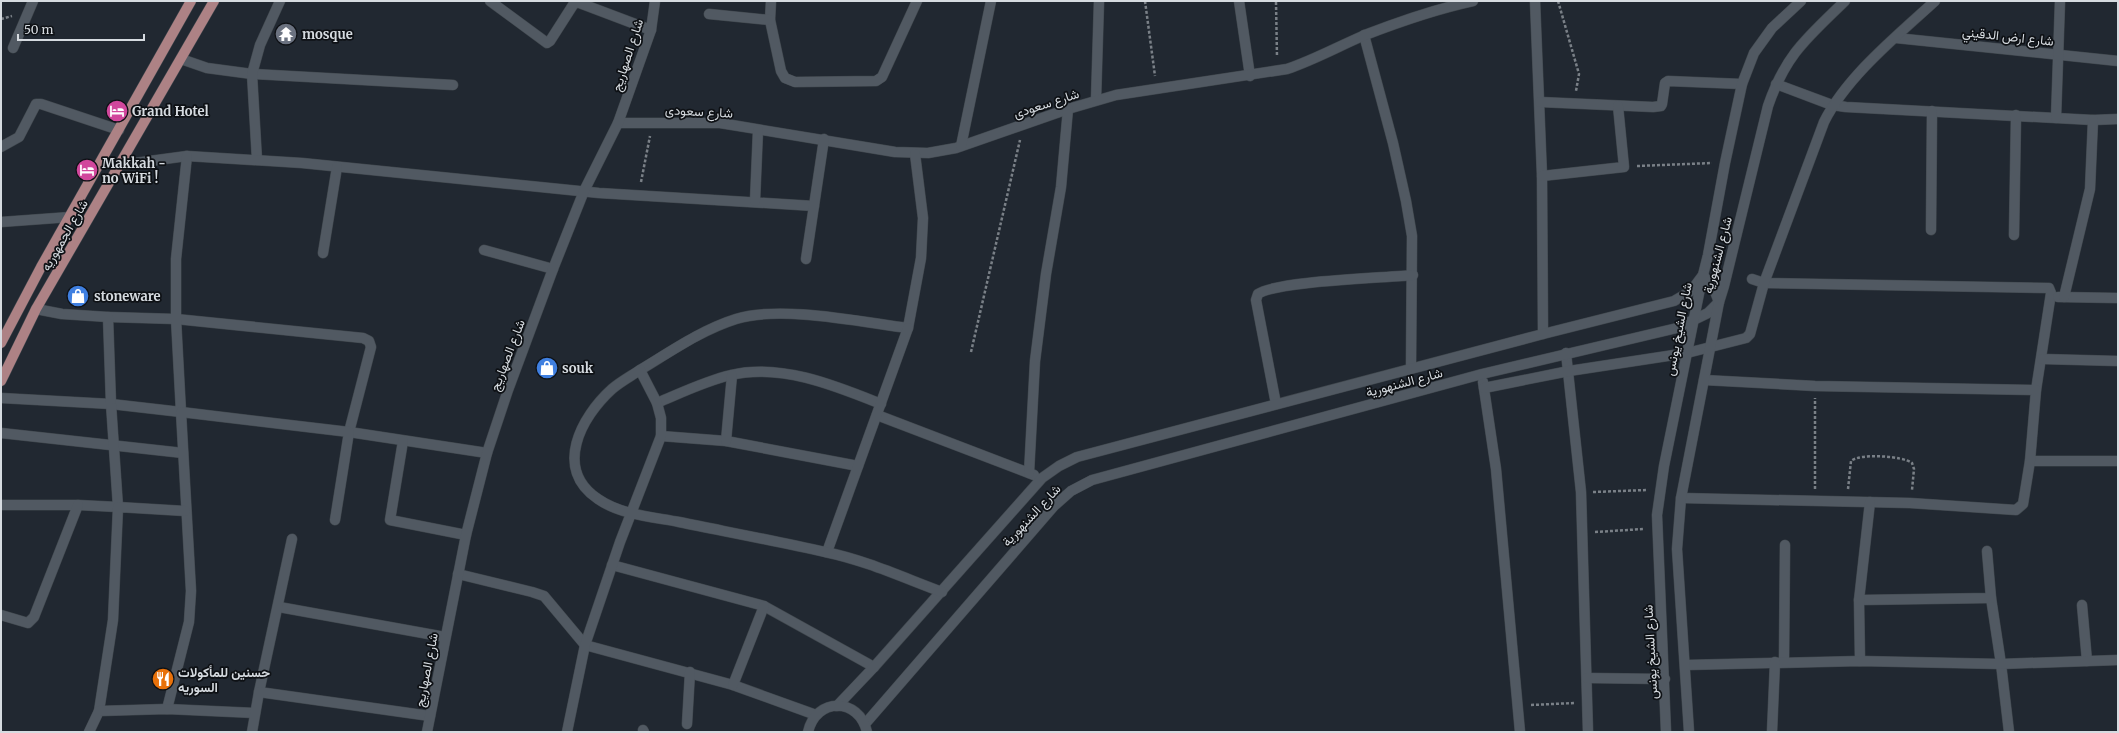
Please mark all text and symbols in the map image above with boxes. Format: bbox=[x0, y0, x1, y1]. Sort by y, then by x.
scale bar bbox=[18, 16, 144, 42]
street label: شارع الصهاريج bbox=[608, 17, 648, 94]
temple icon: mosque bbox=[273, 21, 299, 47]
text: 50 m bbox=[24, 22, 53, 37]
street label: شارع ارض الدقيني bbox=[1961, 23, 2055, 52]
place label: mosque bbox=[302, 26, 353, 43]
street label: شارع سعودى bbox=[1011, 85, 1081, 123]
hotel icon: Grand Hotel bbox=[104, 98, 130, 124]
street label: شارع سعودى bbox=[664, 101, 733, 123]
place label: Grand Hotel bbox=[132, 103, 209, 120]
place label: Makkah - no WiFi ! bbox=[102, 155, 166, 187]
hotel icon: Makkah - no WiFi ! bbox=[74, 157, 100, 183]
street label: شارع الجمهوريه bbox=[37, 196, 93, 275]
street label: شارع الشنهورية bbox=[1699, 215, 1737, 296]
street label: شارع الشيخ يونس bbox=[1661, 281, 1697, 377]
shop icon: stoneware bbox=[65, 283, 91, 309]
place label: stoneware bbox=[94, 288, 161, 305]
street label: شارع الصهاريج bbox=[486, 317, 530, 394]
shop icon: souk bbox=[534, 355, 560, 381]
place label: souk bbox=[562, 360, 594, 377]
street label: شارع الشنهورية bbox=[1364, 364, 1445, 402]
street label: شارع الشنهورية bbox=[998, 481, 1065, 551]
street label: شارع الشيخ يونس bbox=[1640, 604, 1662, 700]
street label: شارع الصهاريج bbox=[411, 632, 443, 709]
place label: حسنين للمأكولات السوريه bbox=[178, 664, 270, 696]
restaurant icon: حسنين للمأكولات السوريه bbox=[150, 666, 176, 692]

